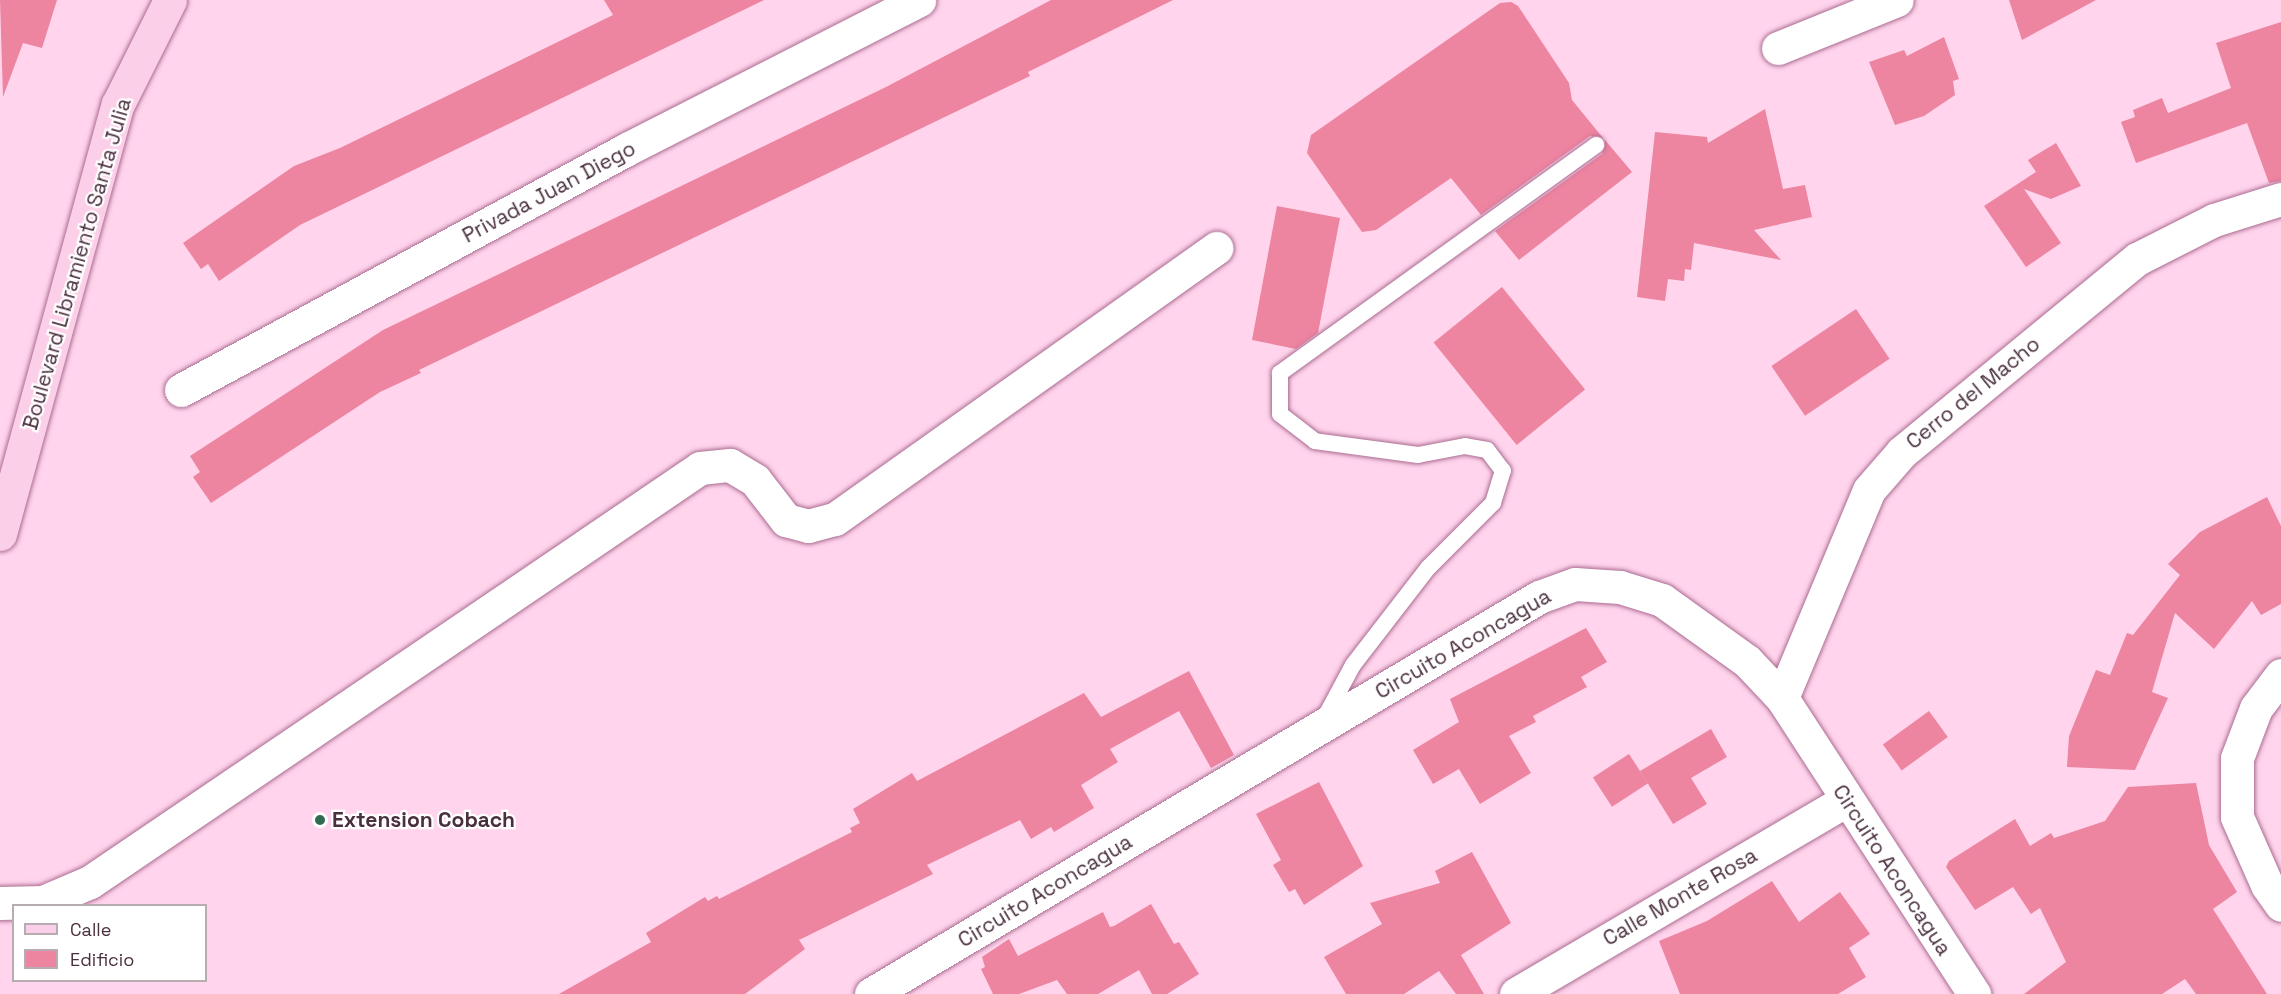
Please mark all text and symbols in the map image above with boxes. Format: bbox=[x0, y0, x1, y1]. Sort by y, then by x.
street label: Boulevard Libramiento Santa Julia bbox=[18, 95, 136, 433]
street label: Privada Juan Diego bbox=[458, 136, 640, 248]
street label: Cerro del Macho bbox=[1901, 331, 2045, 455]
street label: Circuito Aconcagua bbox=[1371, 583, 1555, 705]
street label: Circuito Aconcagua bbox=[1827, 780, 1957, 960]
place label: Extension Cobach bbox=[332, 807, 515, 833]
marker: Extension Cobach bbox=[313, 813, 327, 827]
street label: Circuito Aconcagua bbox=[953, 829, 1137, 953]
street label: Calle Monte Rosa bbox=[1598, 843, 1762, 951]
legend bbox=[12, 904, 207, 982]
text: Calle bbox=[70, 918, 111, 941]
text: Edificio bbox=[70, 948, 134, 971]

